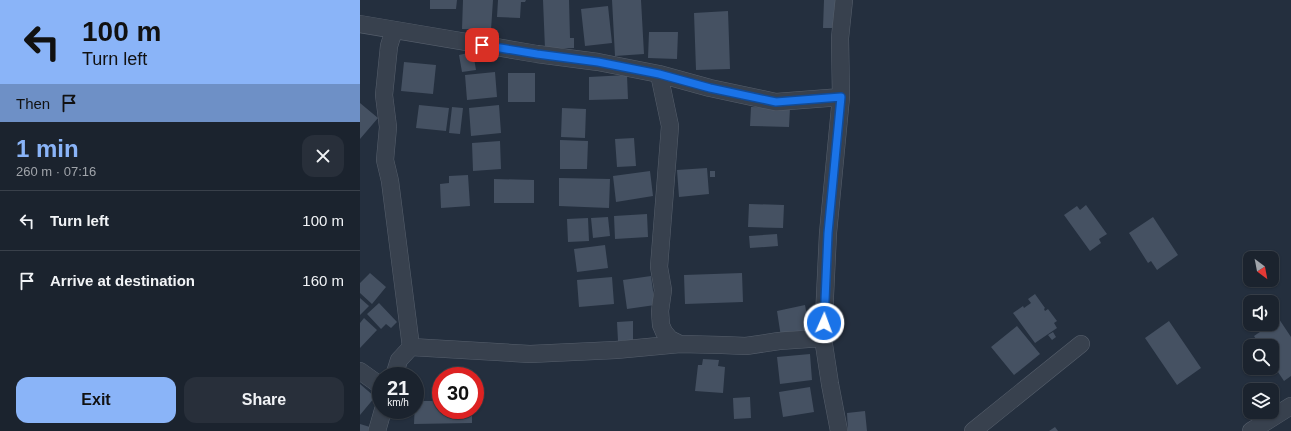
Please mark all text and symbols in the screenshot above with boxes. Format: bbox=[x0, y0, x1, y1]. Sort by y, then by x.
icon: left bbox=[16, 16, 68, 68]
text: 100 m bbox=[82, 16, 161, 47]
pin bbox=[465, 28, 499, 62]
icon: arrive bbox=[471, 34, 493, 56]
text: Turn left bbox=[82, 49, 147, 69]
icon: arrive bbox=[58, 92, 80, 114]
text: Then bbox=[16, 95, 50, 112]
text: 1 min bbox=[16, 135, 79, 162]
button: close bbox=[302, 135, 344, 177]
text: 260 m · 07:16 bbox=[16, 164, 96, 179]
icon: left bbox=[16, 210, 38, 232]
text: Turn left bbox=[50, 212, 109, 229]
text: 100 m bbox=[302, 212, 344, 229]
north arrow bbox=[1243, 251, 1279, 287]
map controls bbox=[1243, 251, 1279, 419]
icon: arrive bbox=[16, 270, 38, 292]
text: Arrive at destination bbox=[50, 272, 195, 289]
text: 160 m bbox=[302, 272, 344, 289]
button: sound bbox=[1243, 295, 1279, 331]
position arrow bbox=[803, 302, 845, 344]
button: search bbox=[1243, 339, 1279, 375]
speed limit sign: 30 bbox=[432, 367, 484, 419]
button: Exit bbox=[16, 377, 176, 423]
button: Share bbox=[184, 377, 344, 423]
text: 21 bbox=[387, 377, 409, 399]
button: layers bbox=[1243, 383, 1279, 419]
text: km/h bbox=[387, 397, 409, 408]

